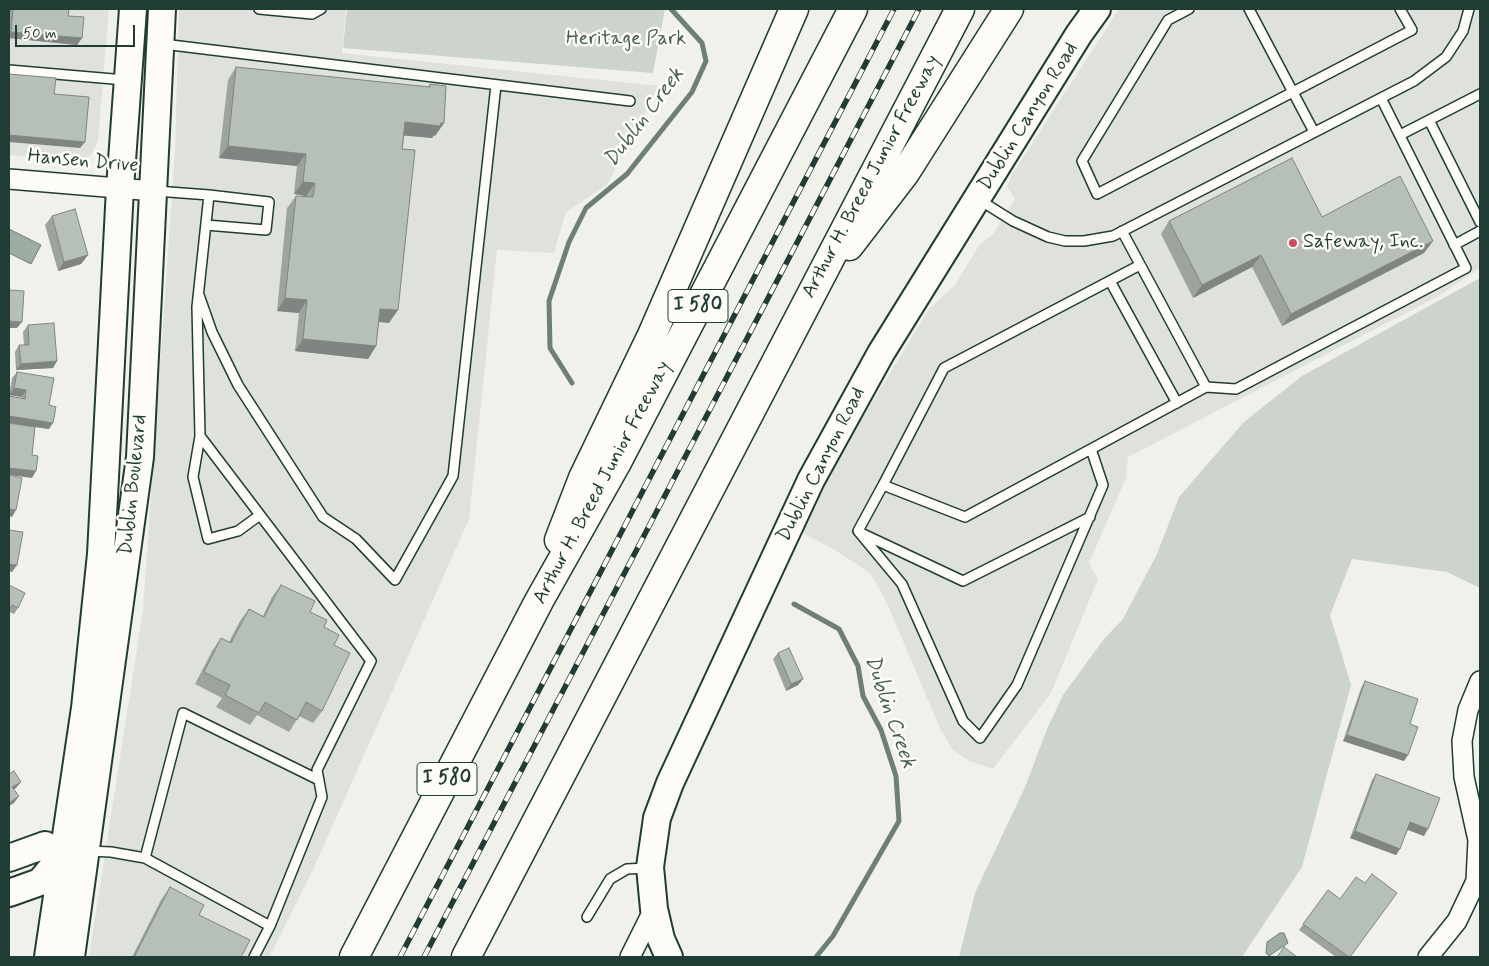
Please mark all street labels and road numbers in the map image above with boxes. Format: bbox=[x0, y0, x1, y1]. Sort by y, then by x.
street label: Dublin Canyon Road bbox=[974, 38, 1084, 196]
street label: Arthur H. Breed Junior Freeway bbox=[798, 51, 946, 303]
street label: Hansen Drive bbox=[27, 145, 139, 179]
road number: I 580 bbox=[668, 290, 728, 322]
street label: Arthur H. Breed Junior Freeway bbox=[529, 357, 677, 609]
street label: Dublin Canyon Road bbox=[773, 384, 871, 546]
street label: Dublin Boulevard bbox=[115, 413, 153, 557]
road number: I 580 bbox=[417, 762, 477, 796]

